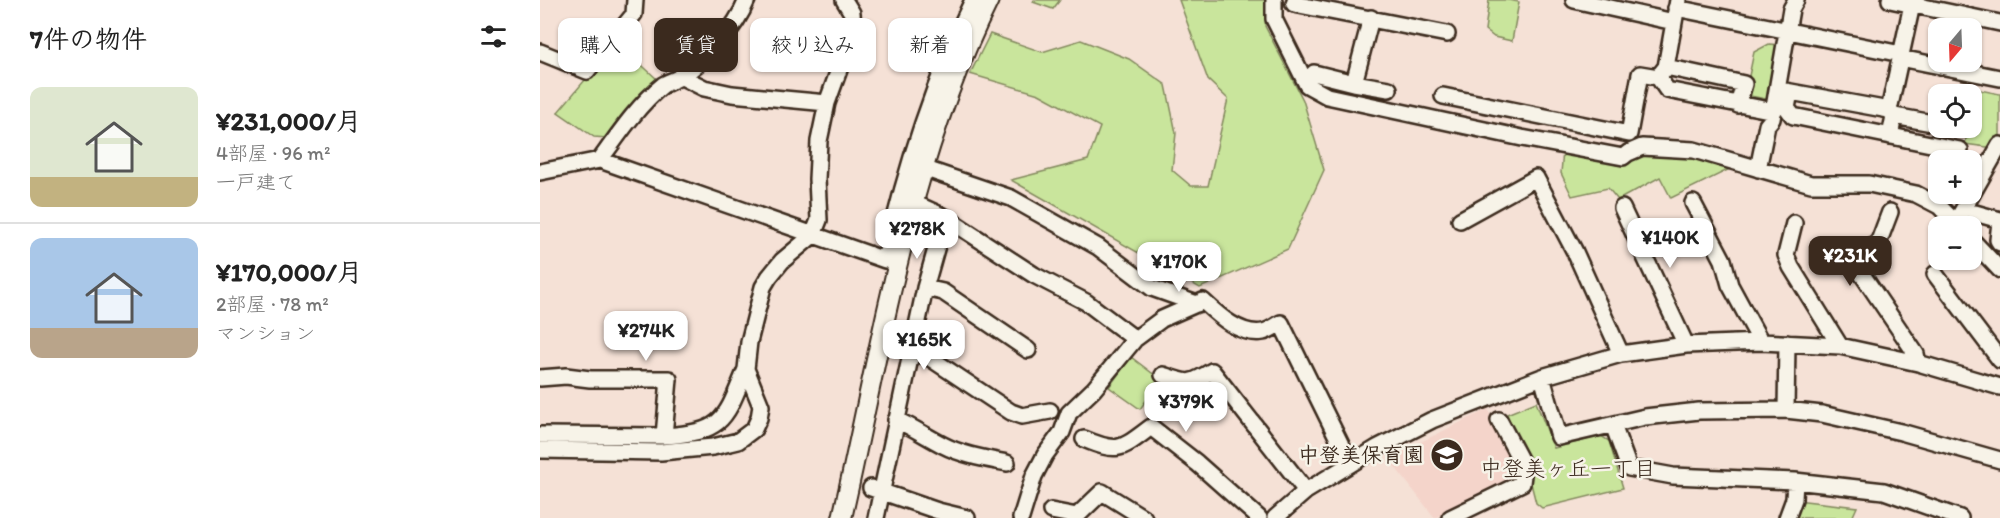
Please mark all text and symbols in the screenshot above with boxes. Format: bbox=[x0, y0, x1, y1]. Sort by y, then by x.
chip: 購入 bbox=[558, 18, 642, 72]
chip: 賃貸 bbox=[654, 18, 738, 72]
chip: 絞り込み bbox=[750, 18, 876, 72]
chip: 新着 bbox=[888, 18, 972, 72]
north arrow bbox=[1928, 18, 1982, 72]
map controls bbox=[1928, 18, 1982, 270]
icon: filters bbox=[477, 20, 510, 53]
text: 7件の物件 bbox=[30, 23, 147, 55]
button: locate bbox=[1928, 84, 1982, 138]
text: ¥231,000/月 bbox=[216, 105, 362, 137]
icon: home bbox=[78, 111, 150, 183]
text: 4部屋 · 96 m² bbox=[216, 141, 330, 165]
button: + bbox=[1928, 150, 1982, 204]
text: 一戸建て bbox=[216, 170, 296, 194]
pin: ¥278K bbox=[875, 209, 959, 260]
text: ¥278K bbox=[889, 216, 945, 240]
button: − bbox=[1928, 216, 1982, 270]
pin: ¥140K bbox=[1628, 218, 1712, 269]
text: ¥140K bbox=[1641, 225, 1699, 249]
pin: ¥231K bbox=[1808, 236, 1892, 287]
pin: ¥170K bbox=[1137, 242, 1221, 293]
text: ¥231K bbox=[1823, 243, 1877, 267]
text: ¥170K bbox=[1151, 249, 1207, 273]
text: ¥170,000/月 bbox=[216, 256, 363, 288]
icon: home bbox=[78, 262, 150, 334]
text: 2部屋 · 78 m² bbox=[216, 292, 329, 316]
pin: ¥274K bbox=[604, 311, 688, 362]
text: ¥274K bbox=[618, 318, 674, 342]
pin: ¥165K bbox=[882, 320, 966, 371]
text: マンション bbox=[216, 321, 315, 345]
text: ¥165K bbox=[897, 327, 951, 351]
pin: ¥379K bbox=[1144, 382, 1228, 433]
text: ¥379K bbox=[1158, 389, 1214, 413]
school or university icon: 中登美保育園 bbox=[1429, 437, 1465, 473]
place label: 中登美保育園 bbox=[1298, 442, 1424, 467]
district label: 中登美ヶ丘一丁目 bbox=[1480, 455, 1656, 482]

